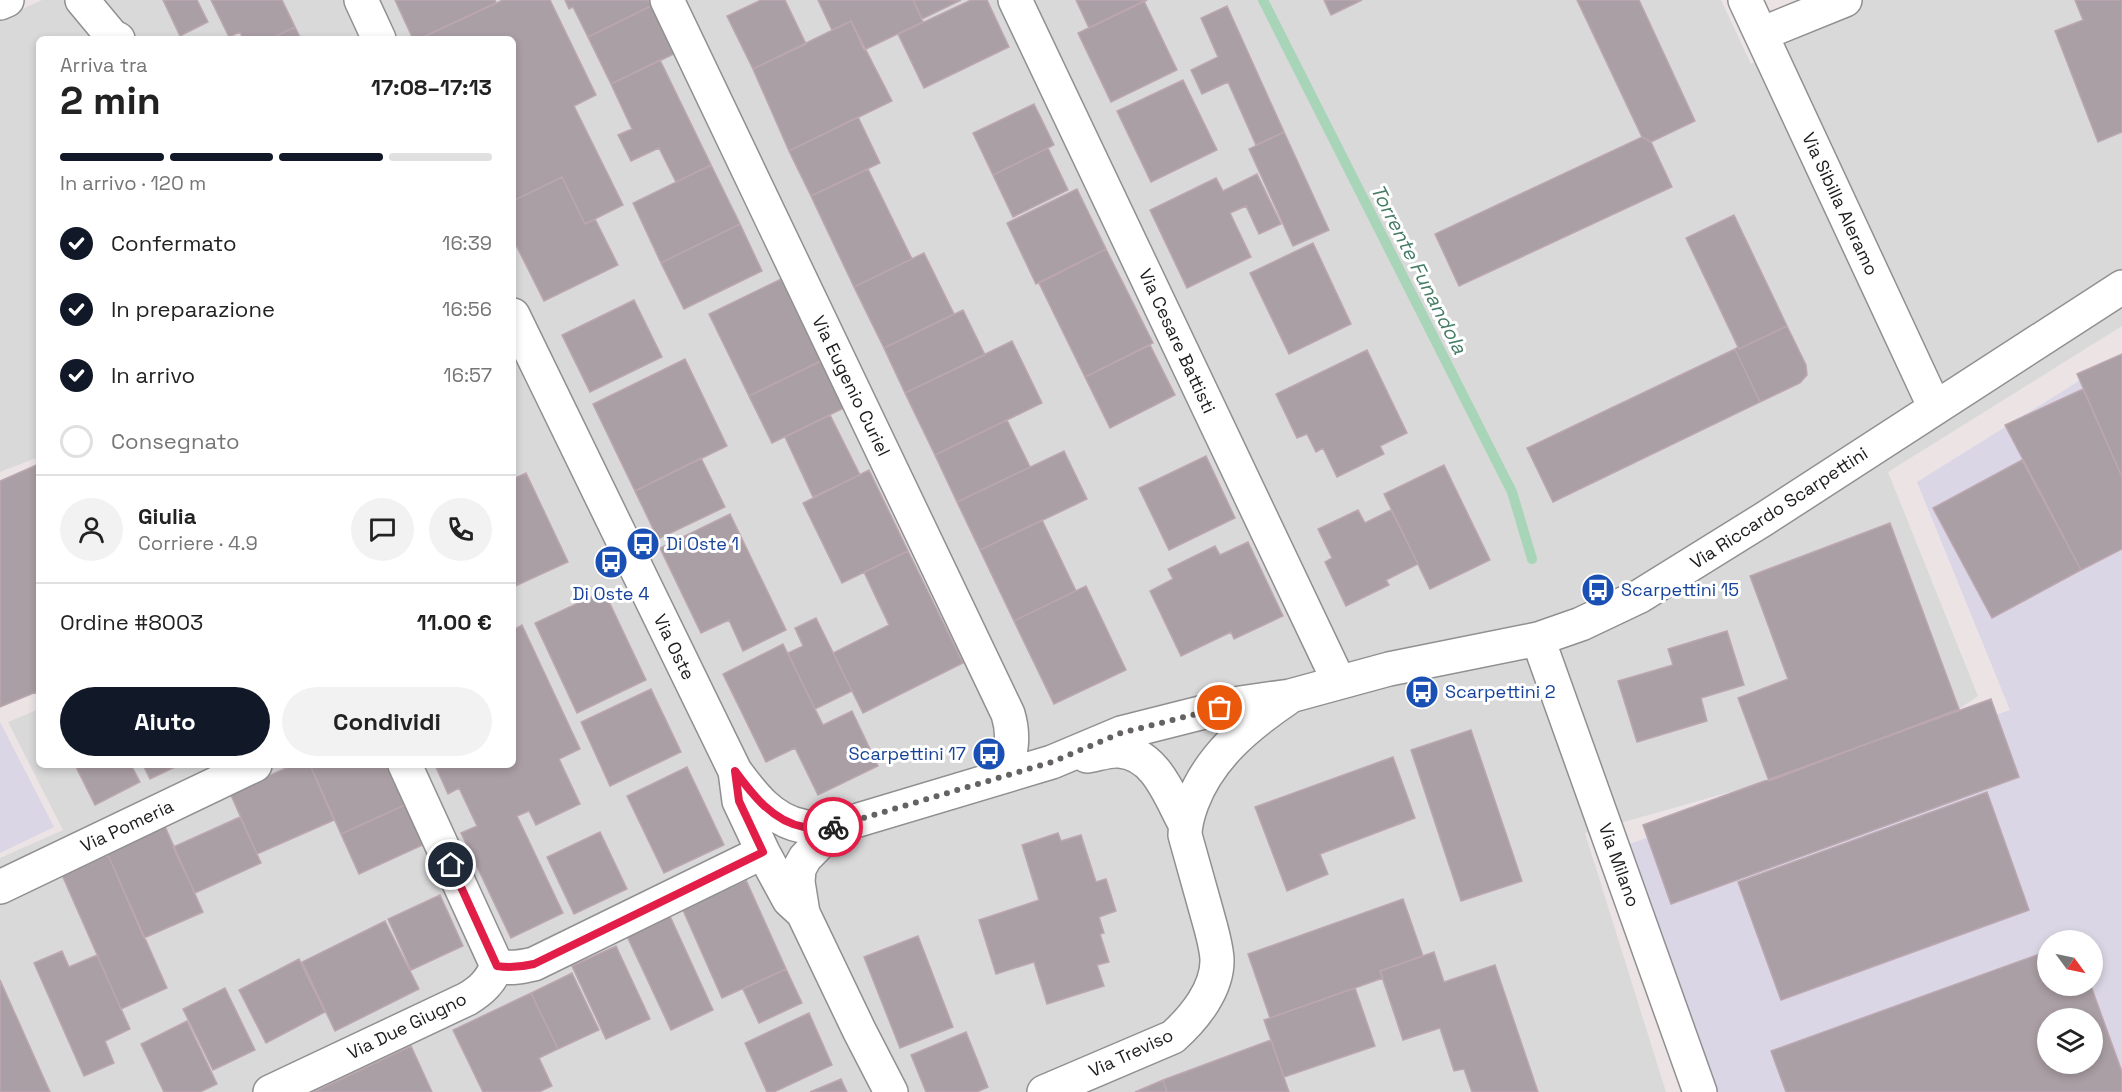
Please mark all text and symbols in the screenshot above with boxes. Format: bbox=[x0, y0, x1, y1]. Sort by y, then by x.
text: Arriva tra bbox=[60, 52, 148, 78]
text: 17:08–17:13 bbox=[371, 73, 492, 101]
text: 2 min bbox=[60, 76, 161, 125]
street label: Via Sibilla Aleramo bbox=[1797, 129, 1884, 279]
text: In arrivo · 120 m bbox=[60, 170, 206, 196]
water label: Torrente Funandola bbox=[1365, 180, 1473, 359]
icon: check bbox=[60, 227, 93, 260]
text: Confermato bbox=[111, 229, 237, 257]
text: 16:39 bbox=[442, 230, 492, 256]
street label: Via Cesare Battisti bbox=[1134, 265, 1221, 417]
icon: check bbox=[60, 293, 93, 326]
text: In preparazione bbox=[111, 295, 275, 323]
text: 16:56 bbox=[442, 296, 492, 322]
street label: Via Eugenio Curiel bbox=[807, 312, 896, 460]
icon: check bbox=[60, 359, 93, 392]
text: In arrivo bbox=[111, 361, 195, 389]
text: 16:57 bbox=[443, 362, 492, 388]
text: Consegnato bbox=[111, 427, 240, 455]
street label: Via Riccardo Scarpettini bbox=[1686, 442, 1872, 574]
button: person bbox=[60, 498, 123, 561]
button: chat bbox=[351, 498, 414, 561]
button: phone bbox=[429, 498, 492, 561]
text: Giulia bbox=[138, 502, 196, 530]
bus stop icon: Di Oste 1 bbox=[625, 526, 661, 562]
text: Corriere · 4.9 bbox=[138, 530, 258, 556]
place label: Di Oste 1 bbox=[666, 532, 739, 555]
bus stop icon: Di Oste 4 bbox=[593, 544, 629, 580]
bus stop icon: Scarpettini 15 bbox=[1580, 572, 1616, 608]
place label: Scarpettini 15 bbox=[1621, 578, 1739, 601]
place label: Di Oste 4 bbox=[573, 582, 649, 605]
text: Ordine #8003 bbox=[60, 608, 203, 636]
text: 11.00 € bbox=[417, 608, 492, 636]
street label: Via Oste bbox=[649, 610, 700, 683]
bus stop icon: Scarpettini 2 bbox=[1404, 674, 1440, 710]
place label: Scarpettini 2 bbox=[1445, 680, 1556, 703]
pin bbox=[1194, 682, 1245, 733]
button: Aiuto bbox=[60, 687, 270, 756]
button: Condividi bbox=[282, 687, 492, 756]
icon: bag bbox=[1203, 691, 1236, 724]
bus stop icon: Scarpettini 17 bbox=[971, 736, 1007, 772]
place label: Scarpettini 17 bbox=[849, 742, 966, 765]
street label: Via Pomeria bbox=[77, 794, 177, 857]
courier bbox=[803, 797, 863, 857]
icon: bike bbox=[817, 811, 850, 844]
street label: Via Milano bbox=[1594, 820, 1645, 910]
pin bbox=[425, 839, 476, 890]
icon: home bbox=[434, 848, 467, 881]
north arrow bbox=[2037, 930, 2103, 996]
map controls bbox=[2037, 930, 2103, 1074]
street label: Via Due Giugno bbox=[343, 987, 470, 1064]
button: layers bbox=[2037, 1008, 2103, 1074]
street label: Via Treviso bbox=[1085, 1023, 1177, 1082]

